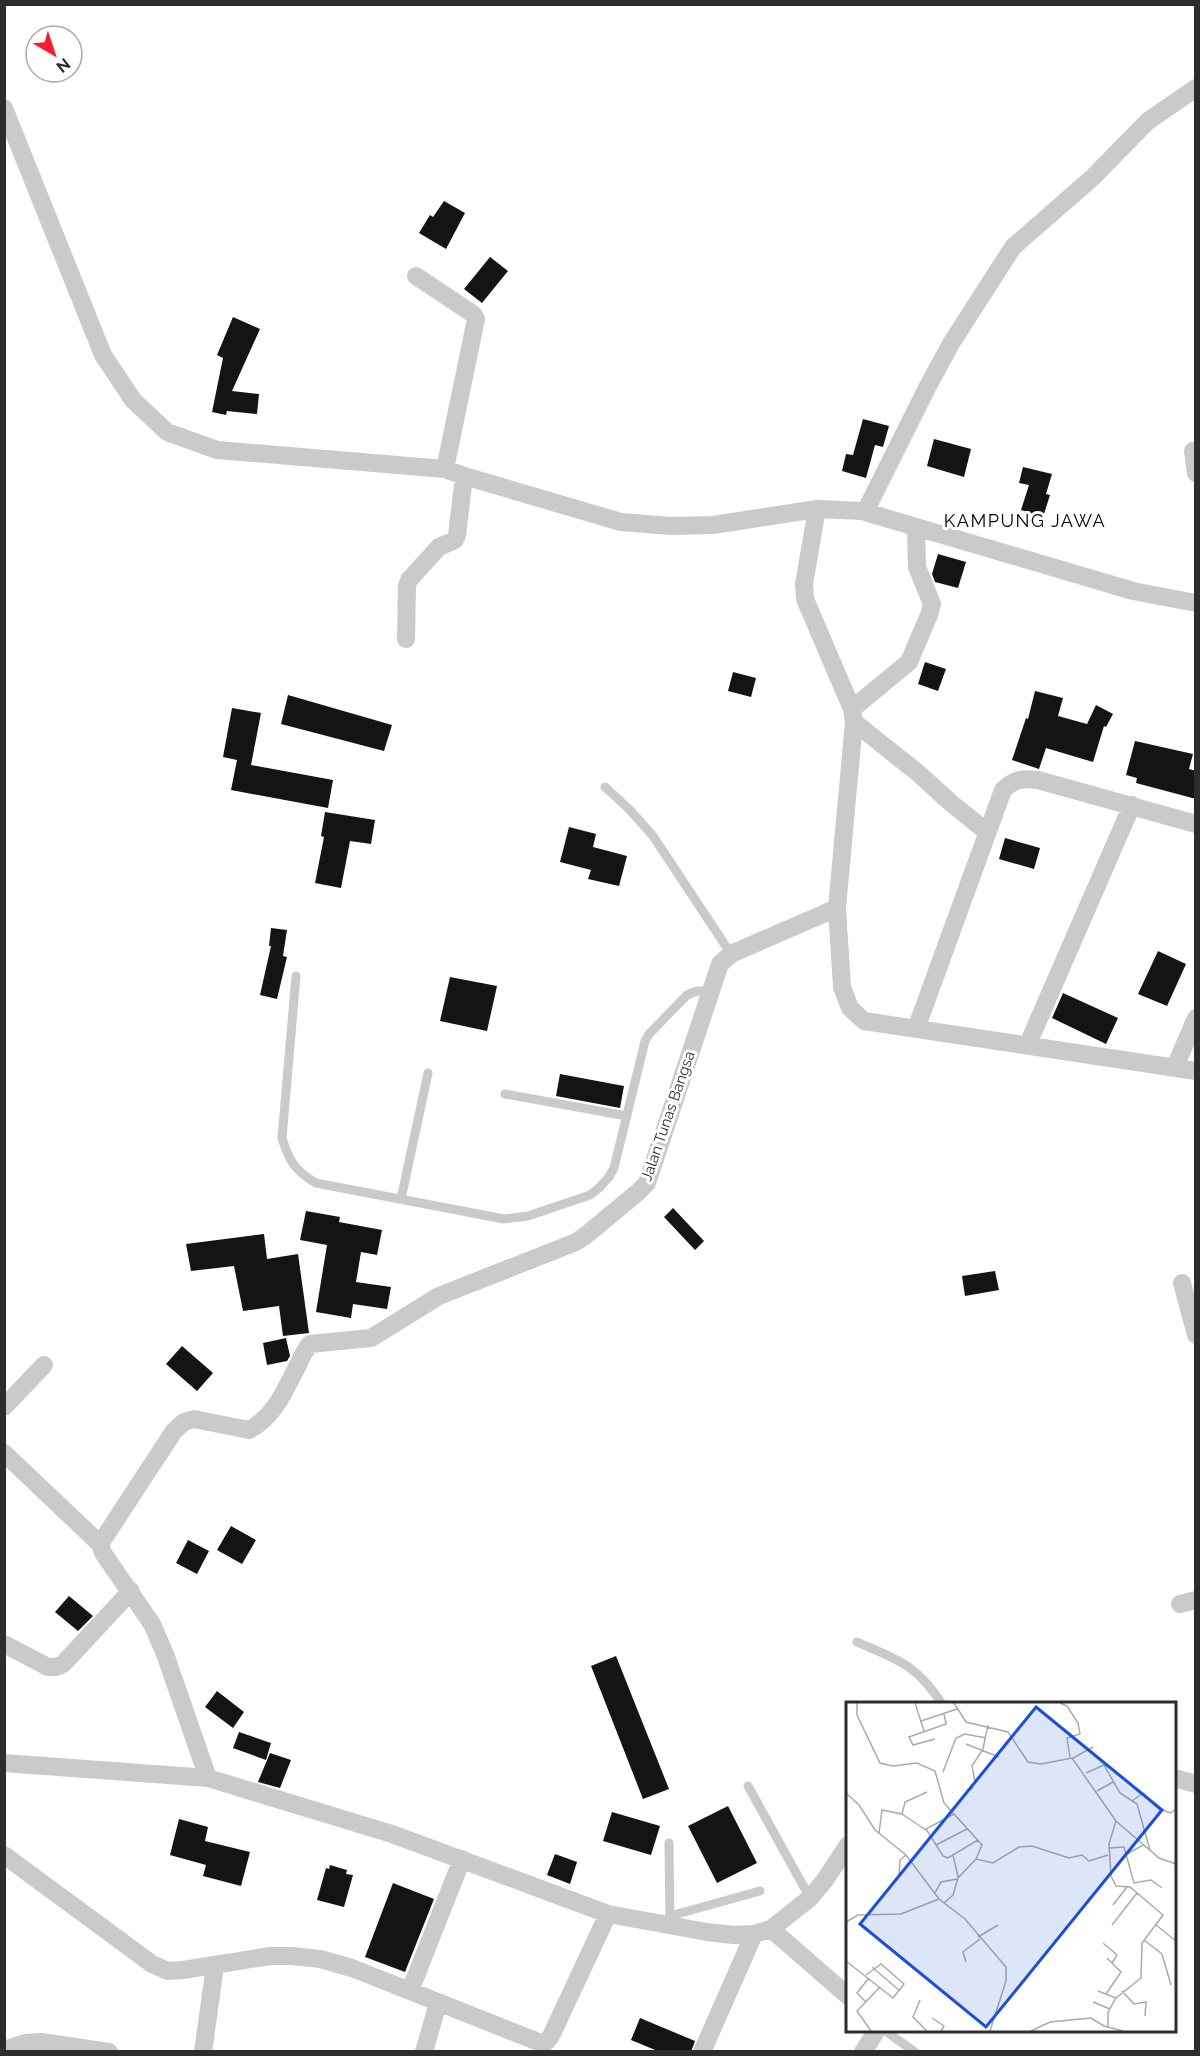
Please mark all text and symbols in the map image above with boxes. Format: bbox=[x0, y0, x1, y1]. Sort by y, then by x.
north arrow bbox=[24, 24, 84, 84]
text: N bbox=[52, 54, 74, 76]
district label: KAMPUNG JAWA bbox=[944, 510, 1106, 531]
street label: Jalan Tunas Bangsa bbox=[637, 1049, 699, 1183]
inset map bbox=[846, 1702, 1176, 2032]

